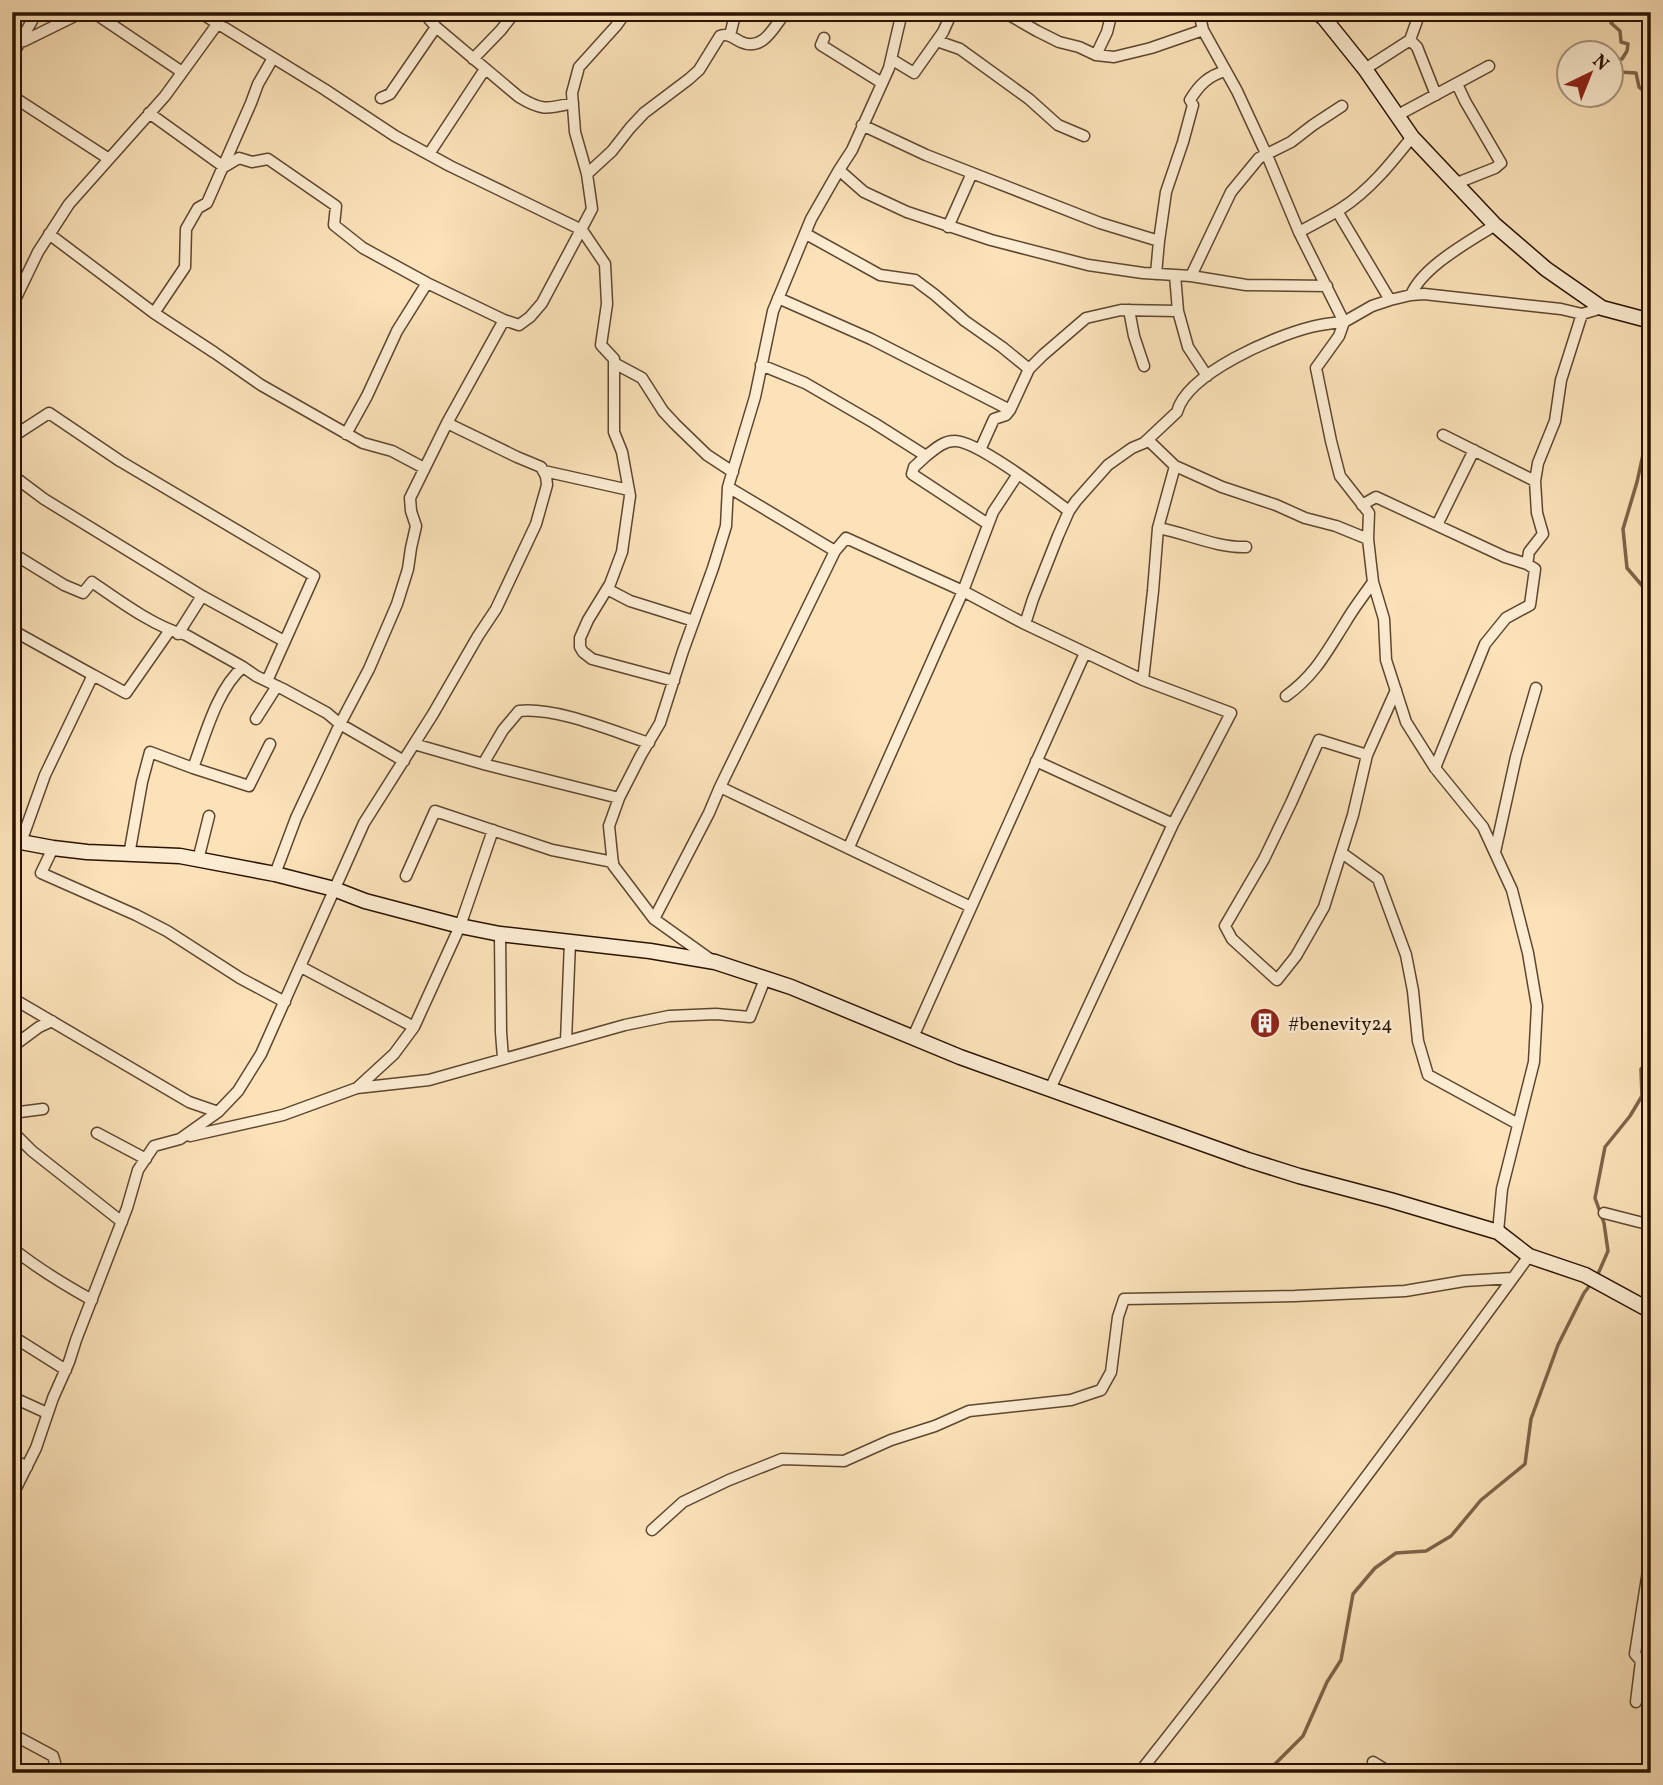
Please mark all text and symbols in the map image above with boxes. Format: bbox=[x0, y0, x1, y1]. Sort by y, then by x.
north arrow bbox=[1554, 38, 1624, 108]
text: N bbox=[1586, 49, 1614, 77]
building icon: #benevity24 bbox=[1248, 1006, 1282, 1040]
place label: #benevity24 bbox=[1288, 1012, 1392, 1038]

